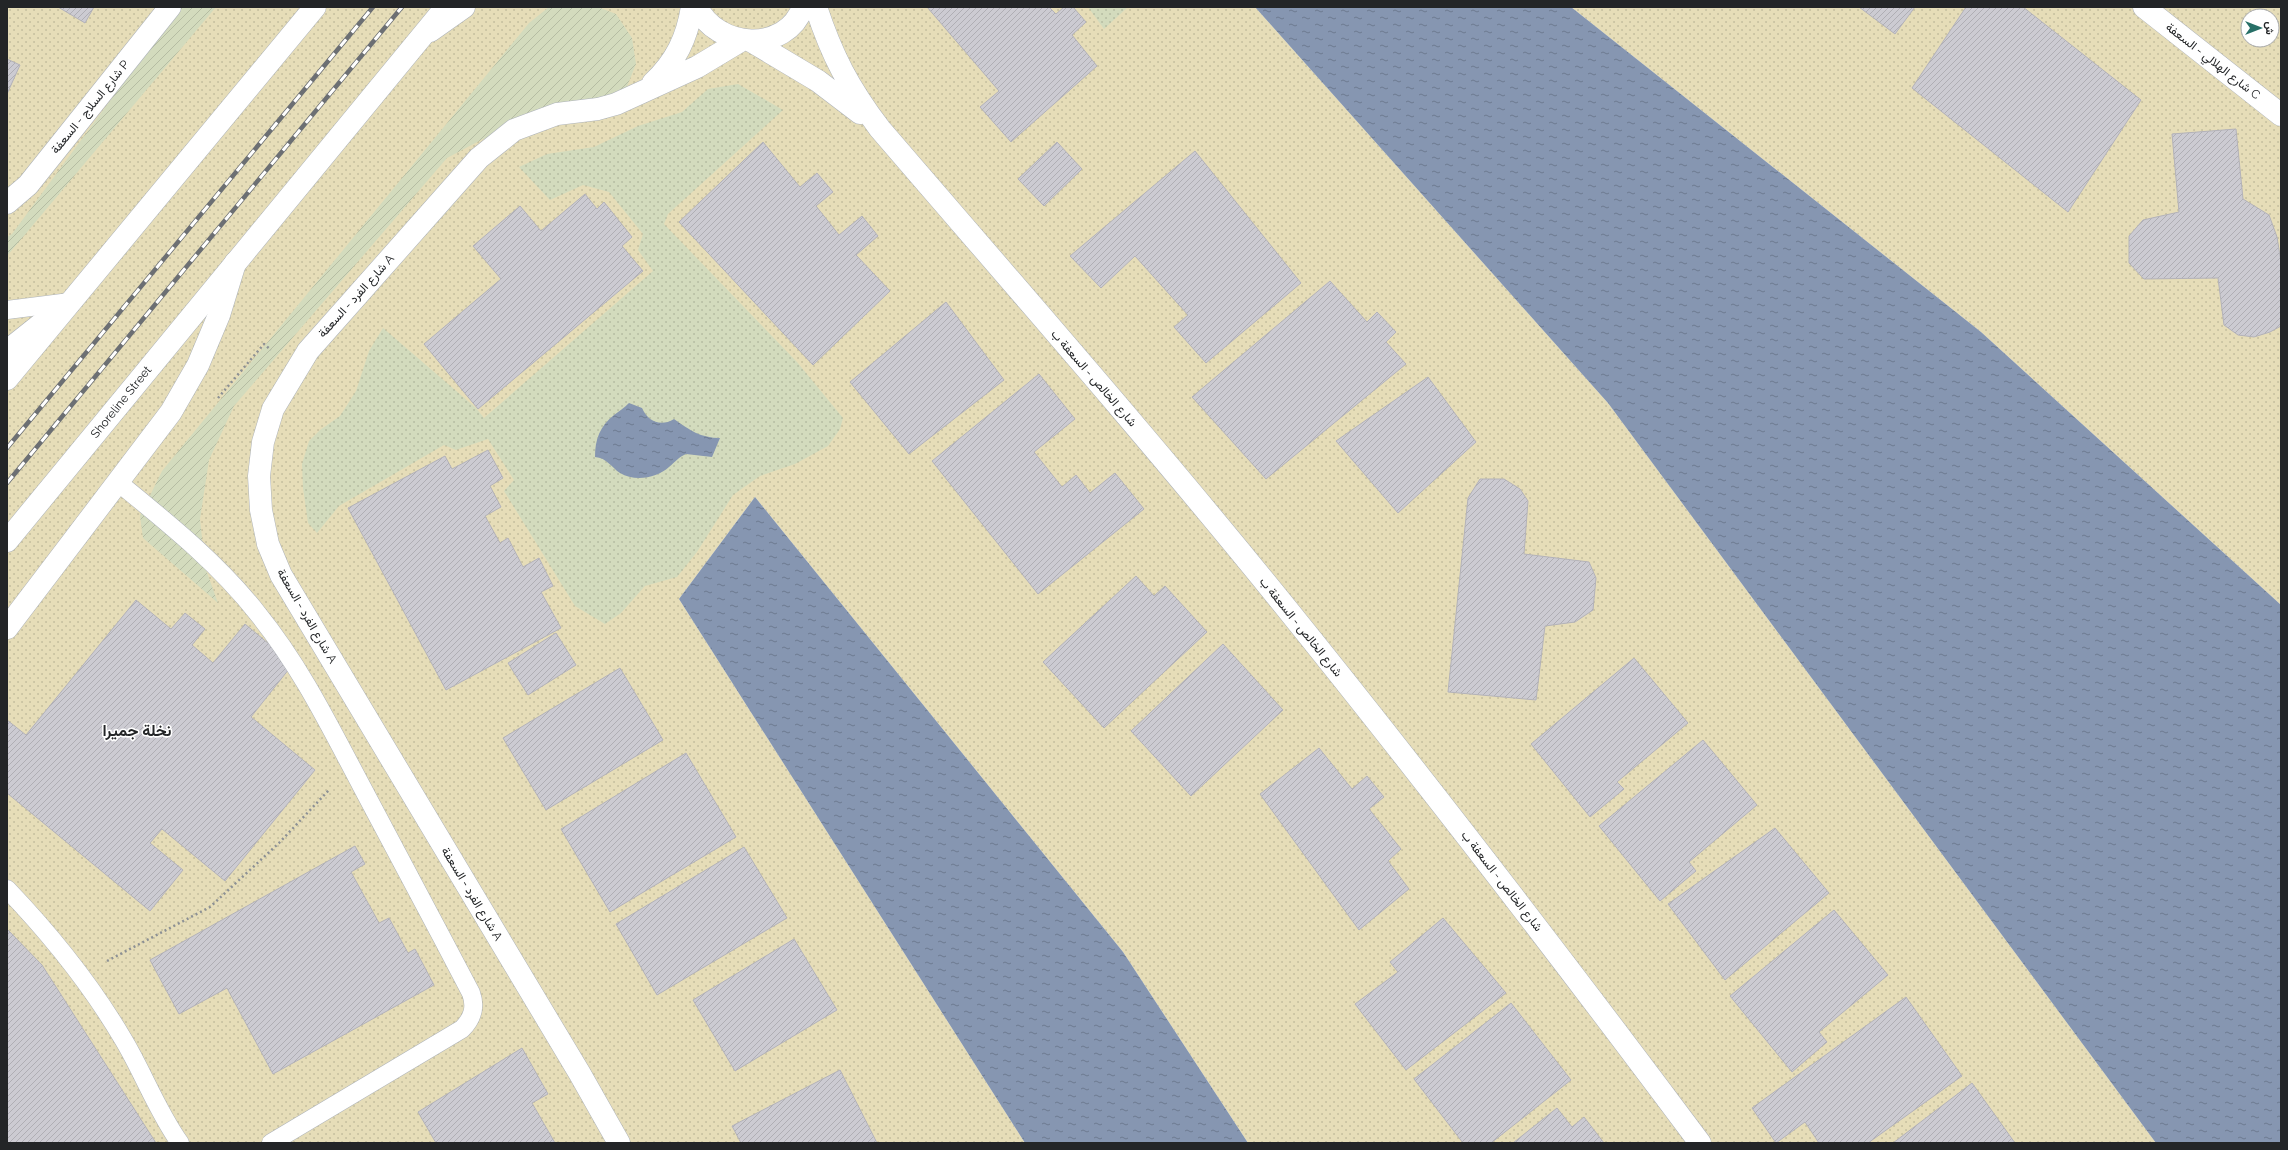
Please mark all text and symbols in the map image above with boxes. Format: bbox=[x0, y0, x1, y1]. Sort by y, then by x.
north arrow bbox=[2240, 8, 2280, 48]
street label: شارع الهلالي - السعفة C bbox=[2161, 20, 2263, 105]
text: ش bbox=[2263, 21, 2276, 35]
street label: شارع السلاج - السعفة P bbox=[48, 57, 134, 158]
street label: شارع الفرد - السعفة A bbox=[315, 252, 398, 342]
street label: شارع الخالص - السعفة ب bbox=[1047, 327, 1140, 431]
street label: Shoreline Street bbox=[88, 363, 154, 441]
street label: شارع الفرد - السعفة A bbox=[273, 566, 340, 667]
street label: شارع الخالص - السعفة ب bbox=[1255, 575, 1345, 681]
district label: نخلة جميرا bbox=[103, 721, 172, 741]
street label: شارع الخالص - السعفة ب bbox=[1457, 828, 1546, 935]
street label: شارع الفرد - السعفة A bbox=[437, 845, 505, 944]

